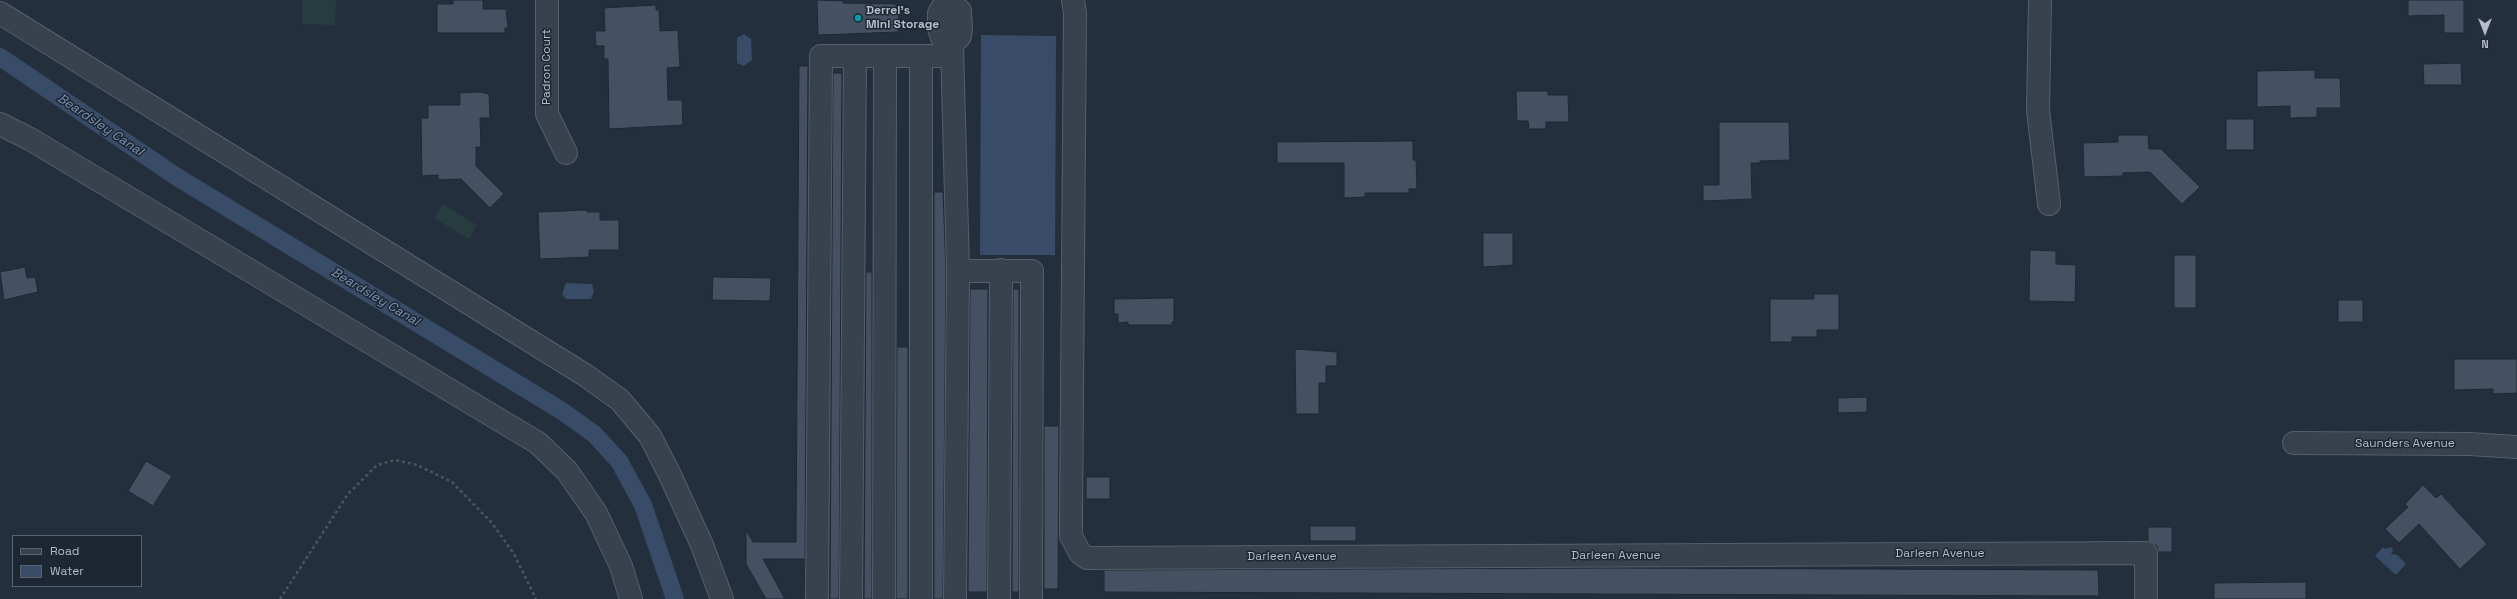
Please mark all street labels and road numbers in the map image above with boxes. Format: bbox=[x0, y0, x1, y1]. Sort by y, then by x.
street label: Padron Court bbox=[540, 29, 554, 105]
street label: Saunders Avenue bbox=[2355, 437, 2455, 451]
street label: Darleen Avenue bbox=[1895, 547, 1985, 561]
street label: Darleen Avenue bbox=[1571, 549, 1661, 563]
street label: Darleen Avenue bbox=[1247, 550, 1337, 564]

